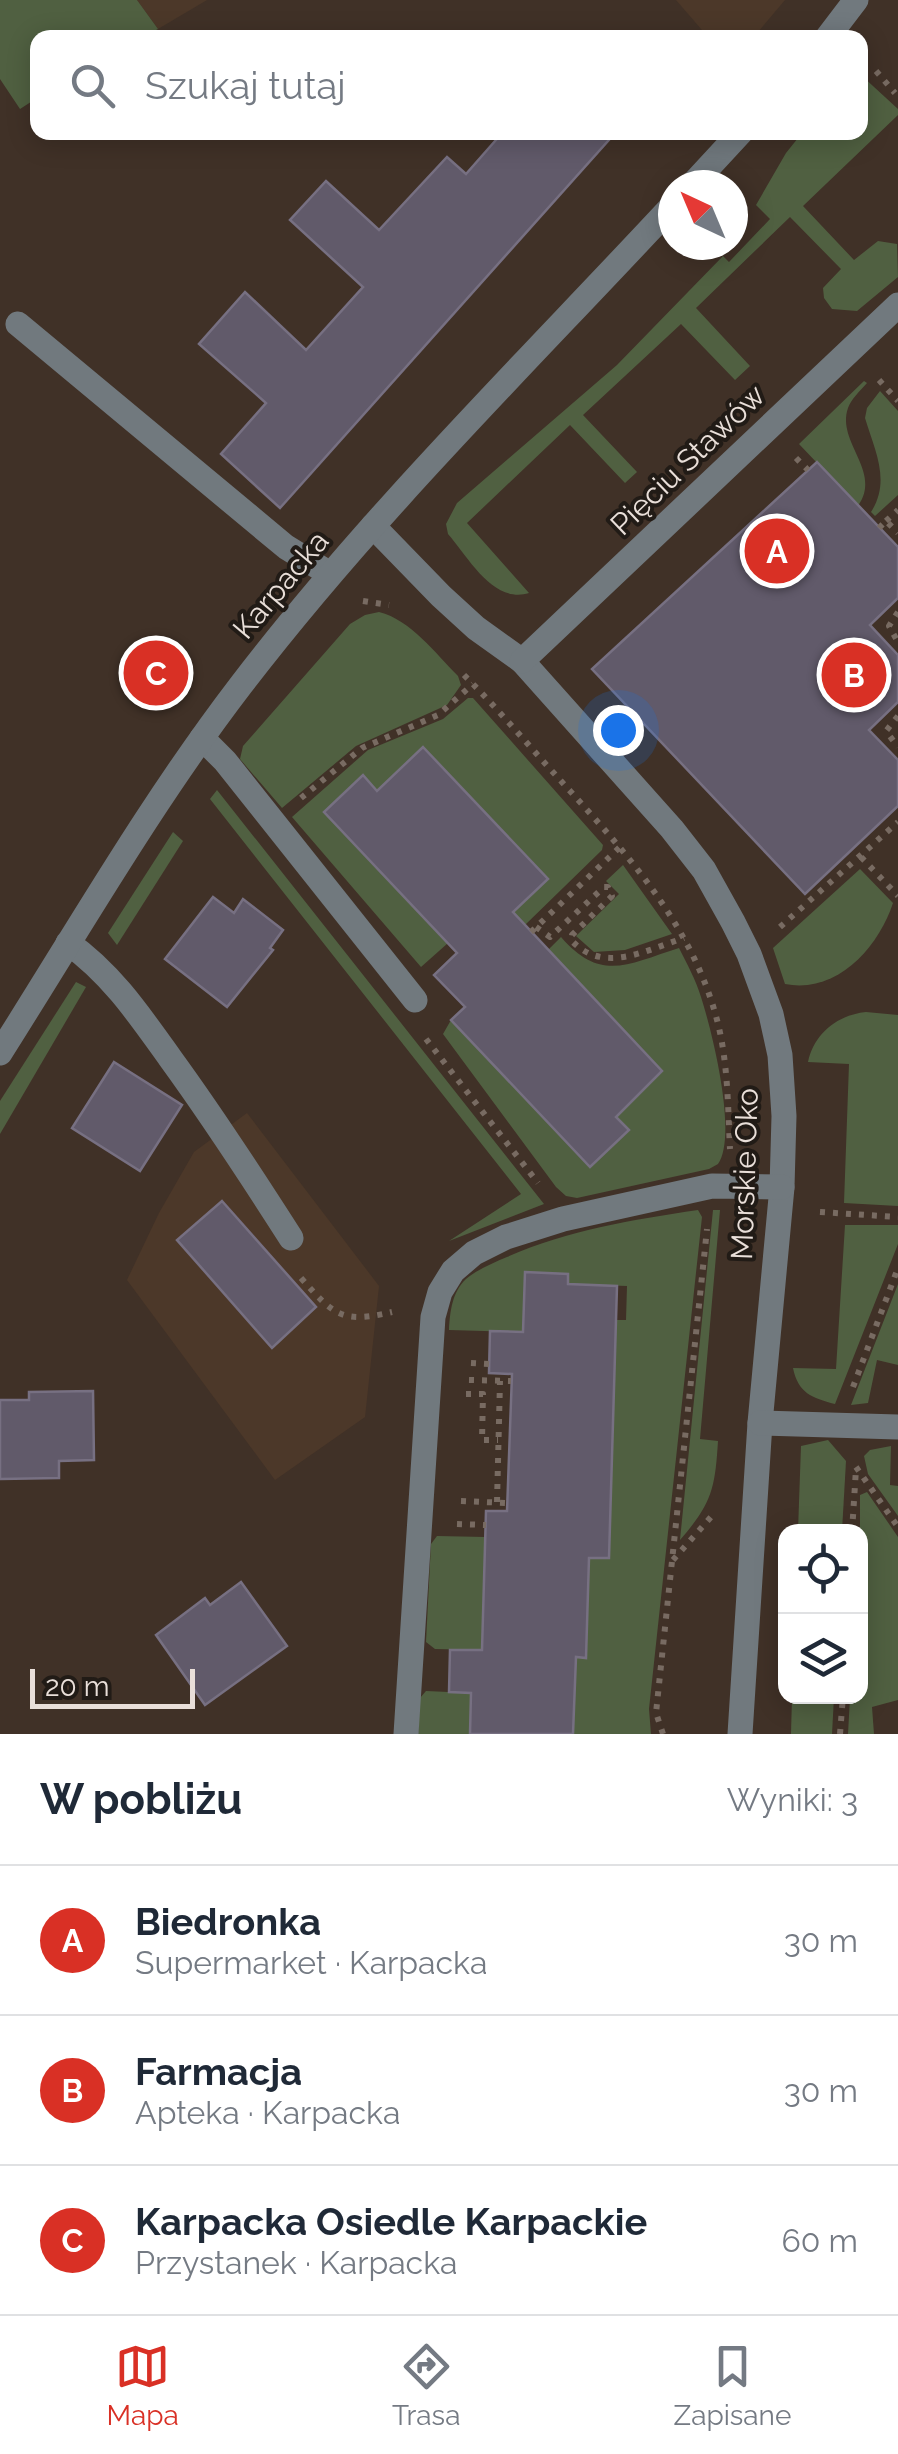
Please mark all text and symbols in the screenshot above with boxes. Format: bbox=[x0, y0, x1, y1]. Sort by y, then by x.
search box bbox=[30, 30, 868, 140]
icon: search bbox=[65, 58, 120, 113]
text: Szukaj tutaj bbox=[145, 63, 346, 108]
north arrow bbox=[658, 170, 748, 260]
street label: Pięciu Stawów bbox=[603, 377, 772, 542]
pin: A bbox=[744, 514, 810, 588]
street label: Karpacka bbox=[226, 524, 336, 646]
pin: C bbox=[124, 636, 188, 710]
pin: B bbox=[822, 638, 886, 712]
your location bbox=[593, 705, 644, 756]
street label: Morskie Oko bbox=[724, 1087, 765, 1261]
map controls bbox=[778, 1524, 868, 1704]
button: locate bbox=[778, 1524, 868, 1614]
button: layers bbox=[778, 1614, 868, 1704]
scale bar bbox=[30, 1664, 195, 1708]
text: 20 m bbox=[45, 1670, 110, 1703]
text: W pobliżu bbox=[40, 1775, 242, 1824]
text: Wyniki: 3 bbox=[727, 1781, 858, 1818]
text: Biedronka bbox=[135, 1899, 321, 1944]
text: A bbox=[62, 1922, 83, 1959]
text: 30 m bbox=[784, 1922, 858, 1959]
text: Supermarket · Karpacka bbox=[135, 1944, 487, 1981]
text: Farmacja bbox=[135, 2049, 302, 2094]
text: B bbox=[62, 2072, 83, 2109]
text: 30 m bbox=[784, 2072, 858, 2109]
text: Apteka · Karpacka bbox=[135, 2094, 400, 2131]
text: Karpacka Osiedle Karpackie bbox=[135, 2199, 647, 2244]
text: C bbox=[62, 2222, 83, 2259]
text: 60 m bbox=[782, 2222, 858, 2259]
text: Przystanek · Karpacka bbox=[135, 2244, 458, 2281]
tab: Mapa bbox=[107, 2339, 179, 2432]
tab: Trasa bbox=[392, 2339, 460, 2432]
tab: Zapisane bbox=[674, 2339, 791, 2432]

